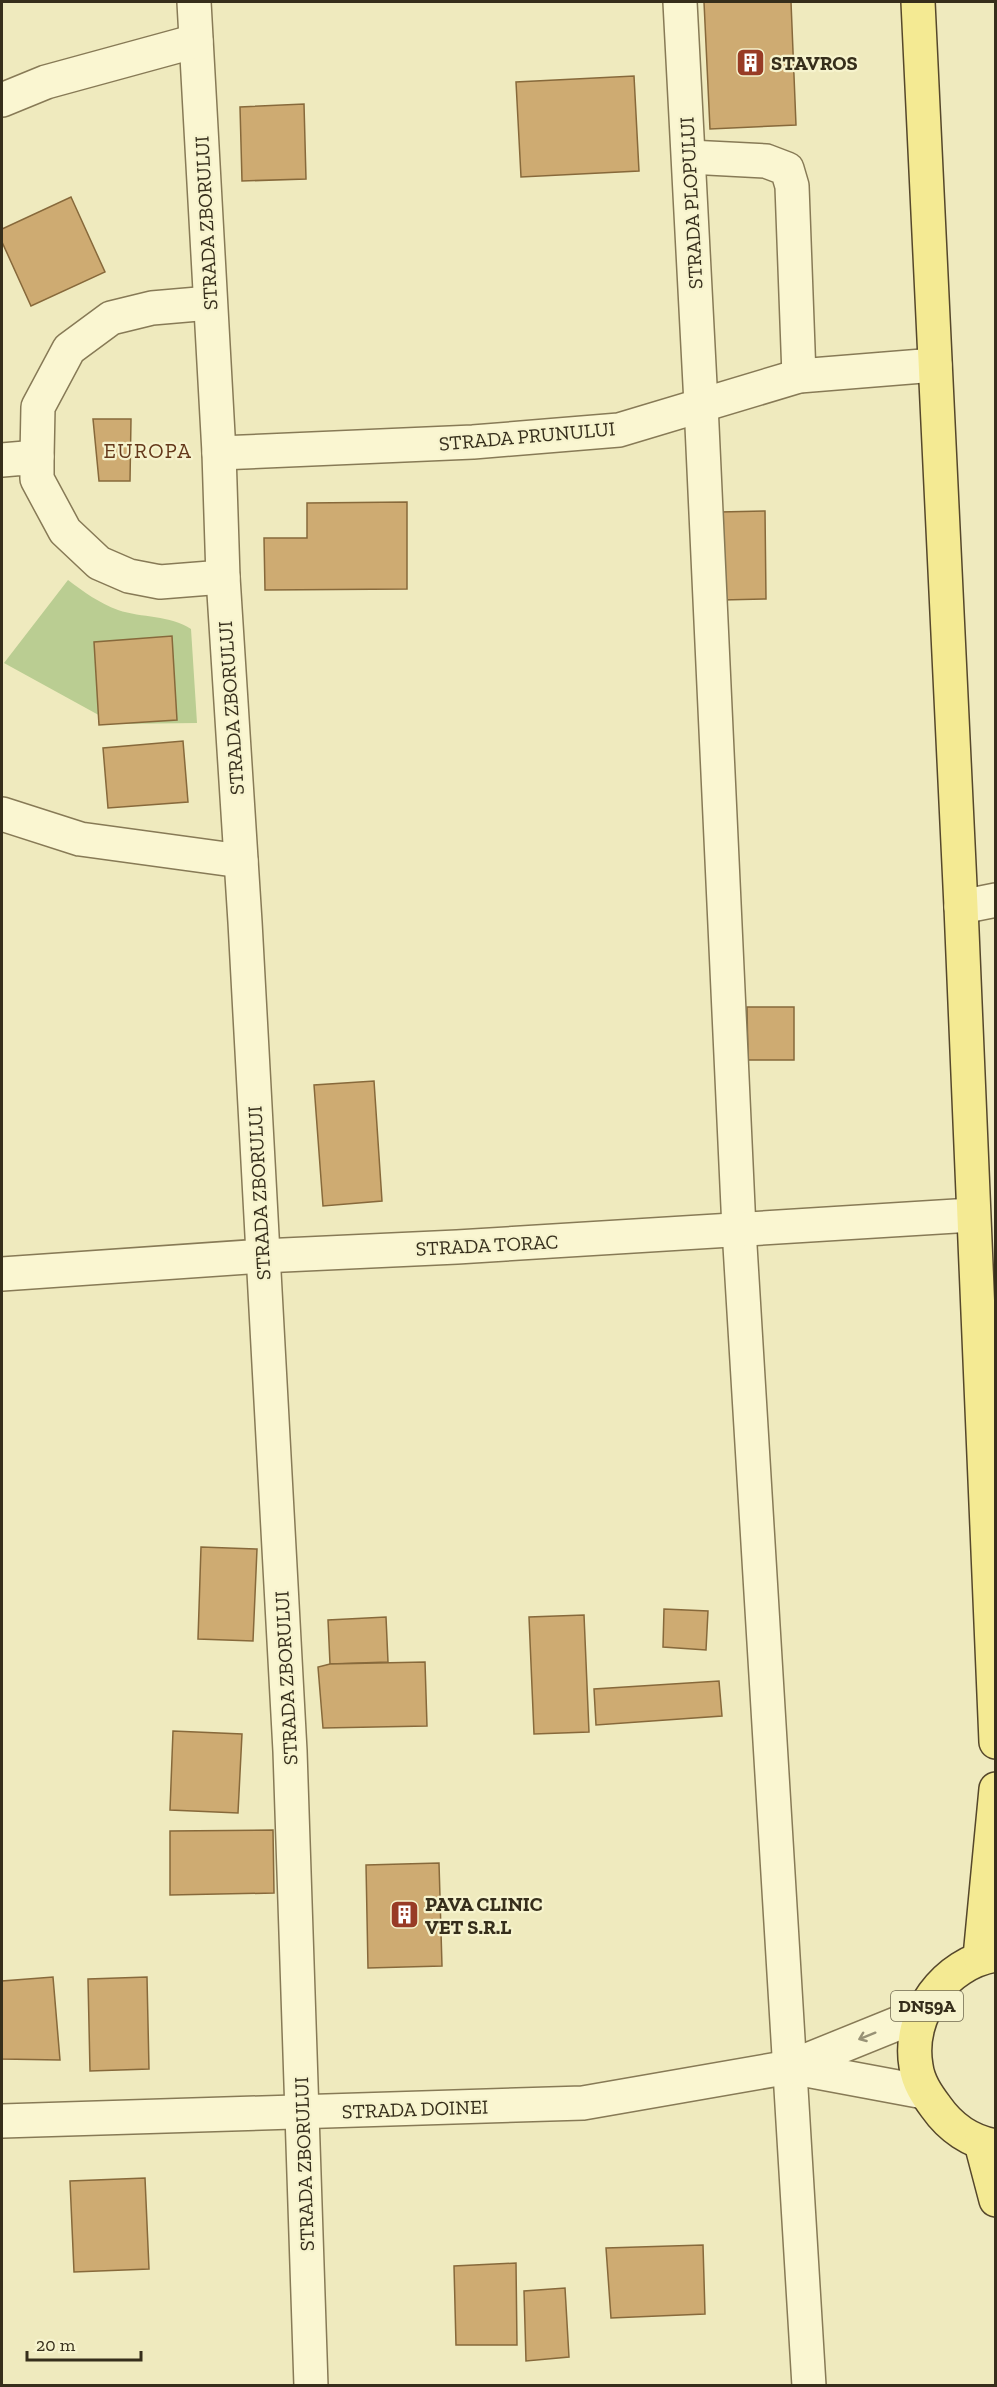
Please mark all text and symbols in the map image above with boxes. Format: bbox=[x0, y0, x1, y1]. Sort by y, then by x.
building icon: STAVROS bbox=[734, 47, 766, 79]
place label: STAVROS bbox=[771, 51, 858, 75]
street label: STRADA PLOPULUI bbox=[675, 116, 707, 290]
street label: STRADA ZBORULUI bbox=[189, 135, 223, 311]
street label: STRADA PRUNULUI bbox=[438, 416, 616, 456]
district label: EUROPA bbox=[104, 438, 192, 463]
street label: STRADA ZBORULUI bbox=[213, 620, 249, 796]
street label: STRADA ZBORULUI bbox=[242, 1105, 276, 1281]
street label: STRADA TORAC bbox=[415, 1229, 559, 1261]
street label: STRADA ZBORULUI bbox=[269, 1590, 303, 1766]
place label: PAVA CLINIC VET S.R.L bbox=[425, 1892, 543, 1939]
building icon: PAVA CLINIC VET S.R.L bbox=[388, 1899, 420, 1931]
road number: DN59A bbox=[891, 1991, 963, 2021]
one-way arrow bbox=[858, 2031, 877, 2042]
street label: STRADA ZBORULUI bbox=[289, 2076, 319, 2252]
street label: STRADA DOINEI bbox=[341, 2094, 489, 2124]
scale bar bbox=[27, 2324, 141, 2362]
text: 20 m bbox=[36, 2334, 76, 2356]

